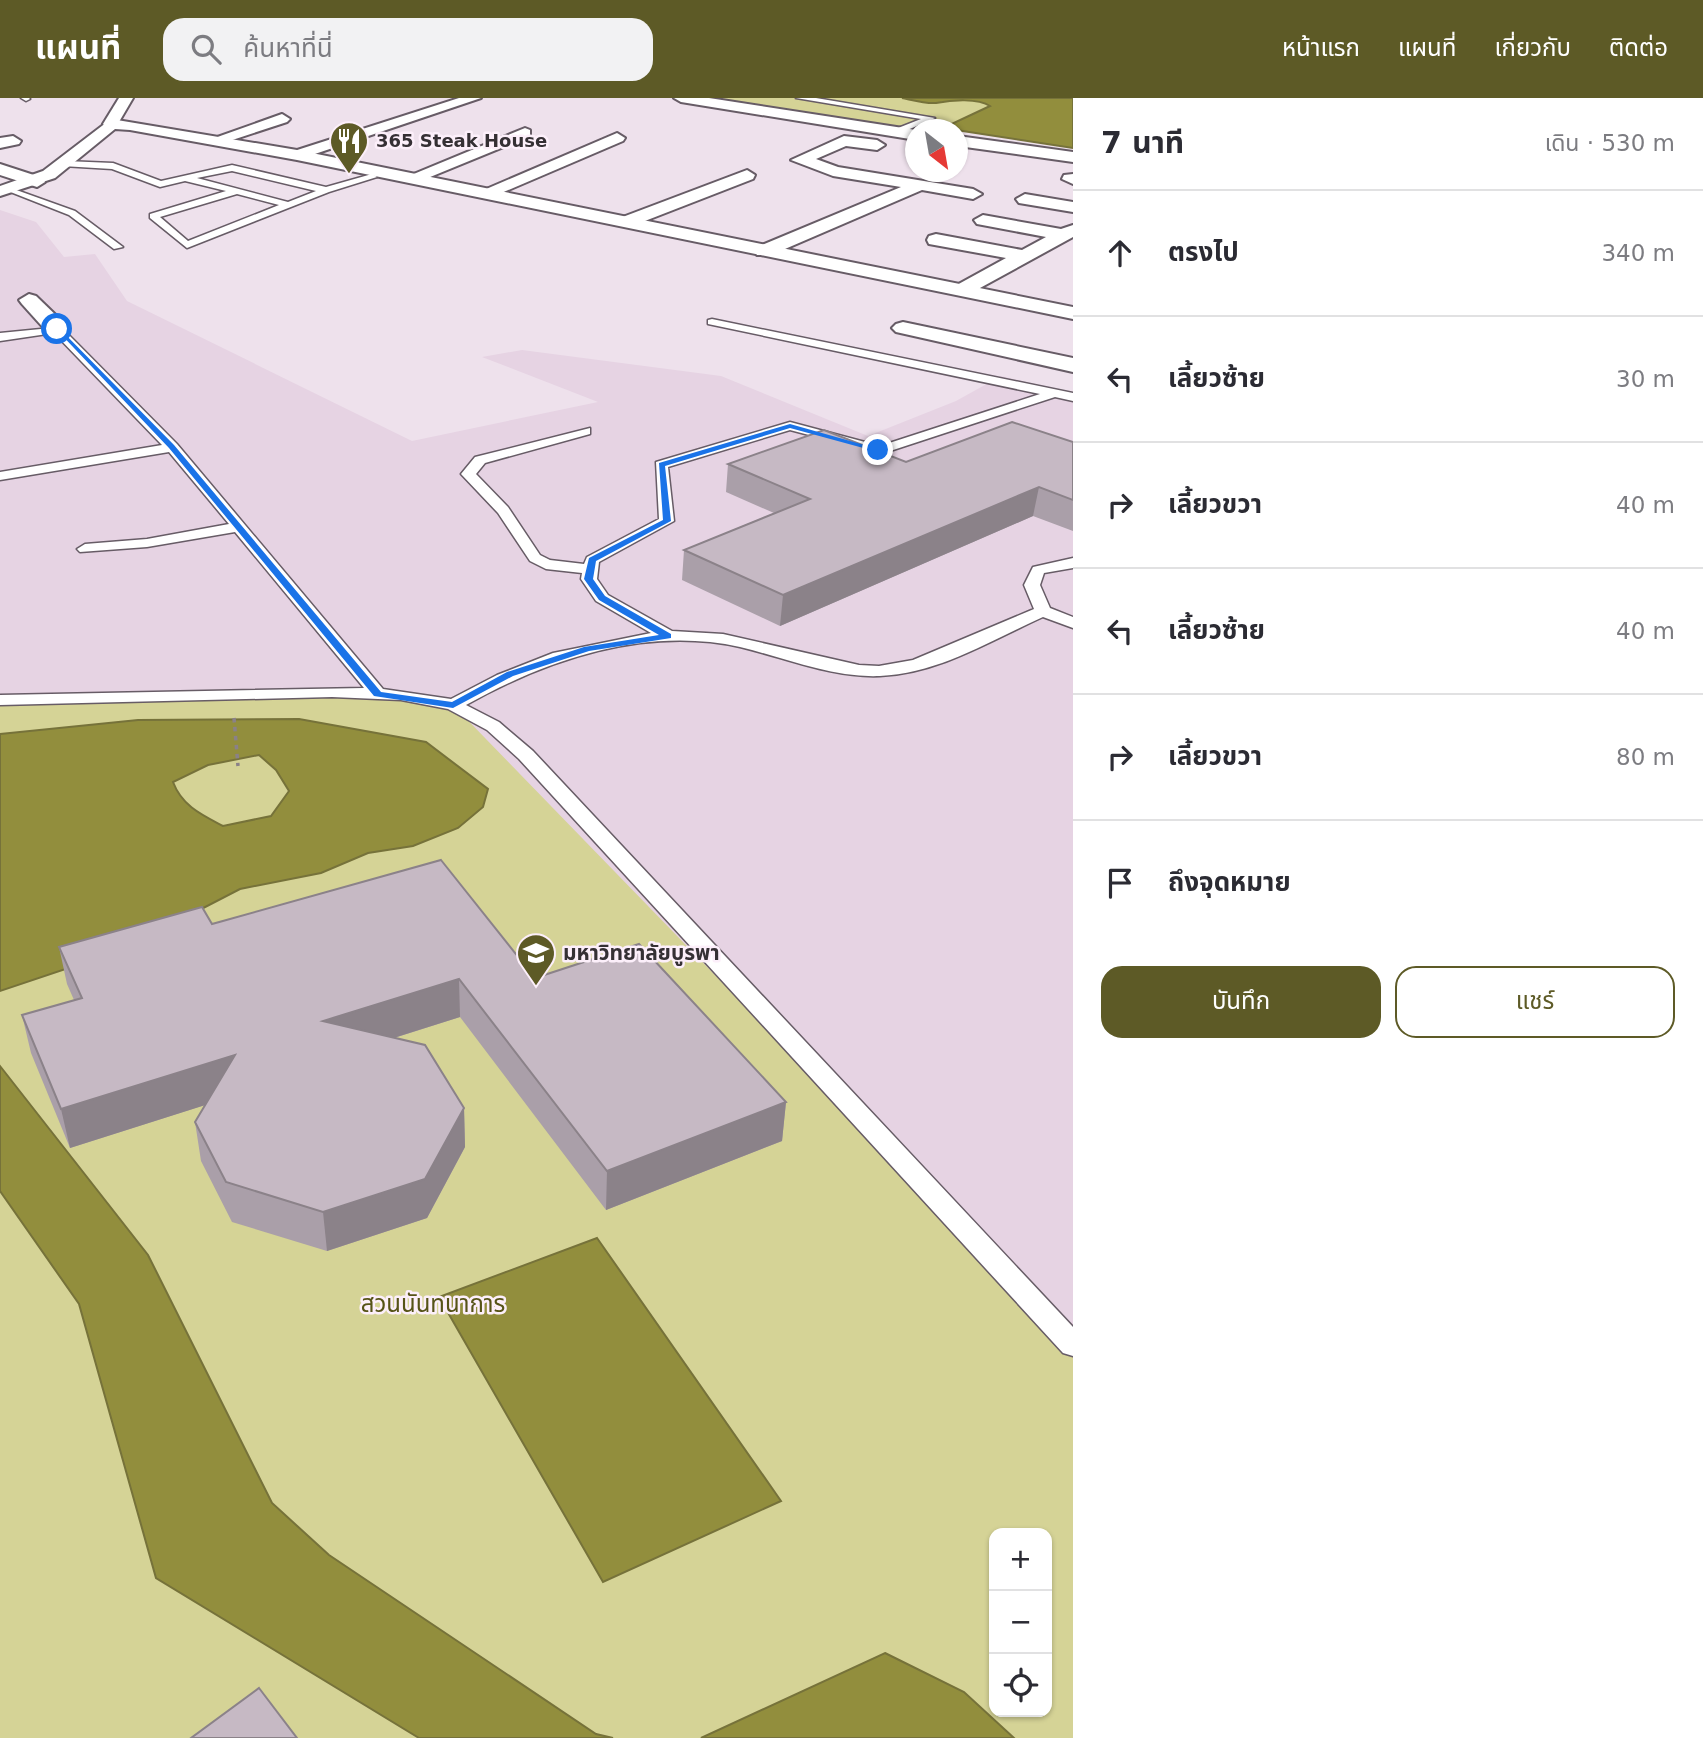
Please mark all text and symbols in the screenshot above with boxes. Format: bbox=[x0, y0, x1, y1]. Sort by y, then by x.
search box bbox=[163, 18, 653, 81]
text: แผนที่ bbox=[35, 28, 121, 67]
icon: search bbox=[187, 30, 225, 68]
text: ค้นหาที่นี่ bbox=[243, 33, 333, 63]
text: หน้าแรก bbox=[1282, 34, 1360, 62]
text: แผนที่ bbox=[1398, 34, 1456, 62]
text: เกี่ยวกับ bbox=[1494, 34, 1571, 62]
text: ติดต่อ bbox=[1609, 34, 1668, 62]
north arrow bbox=[905, 119, 968, 182]
restaurant icon: 365 Steak House bbox=[328, 120, 370, 175]
text: 7 นาที bbox=[1101, 125, 1184, 160]
place label: 365 Steak House bbox=[376, 130, 547, 151]
text: เดิน · 530 m bbox=[1545, 130, 1675, 156]
icon: ahead bbox=[1101, 234, 1139, 272]
text: ตรงไป bbox=[1168, 237, 1239, 267]
text: 340 m bbox=[1601, 240, 1675, 266]
route start bbox=[41, 313, 72, 344]
icon: left bbox=[1101, 360, 1139, 398]
text: เลี้ยวซ้าย bbox=[1168, 363, 1265, 393]
text: 30 m bbox=[1616, 366, 1675, 392]
route end bbox=[862, 434, 893, 465]
icon: right bbox=[1101, 486, 1139, 524]
text: เลี้ยวขวา bbox=[1168, 489, 1262, 519]
text: 40 m bbox=[1616, 492, 1675, 518]
icon: left bbox=[1101, 612, 1139, 650]
text: เลี้ยวซ้าย bbox=[1168, 615, 1265, 645]
text: 40 m bbox=[1616, 618, 1675, 644]
icon: right bbox=[1101, 738, 1139, 776]
text: เลี้ยวขวา bbox=[1168, 741, 1262, 771]
text: 80 m bbox=[1616, 744, 1675, 770]
icon: arrive bbox=[1101, 864, 1139, 902]
text: ถึงจุดหมาย bbox=[1168, 867, 1291, 897]
school or university icon: มหาวิทยาลัยบูรพา bbox=[515, 932, 557, 987]
place label: มหาวิทยาลัยบูรพา bbox=[563, 941, 720, 966]
button: บันทึก bbox=[1101, 966, 1381, 1038]
button: แชร์ bbox=[1395, 966, 1675, 1038]
park label: สวนนันทนาการ bbox=[361, 1290, 505, 1318]
map controls bbox=[989, 1528, 1052, 1717]
button: + bbox=[989, 1528, 1052, 1591]
button: − bbox=[989, 1591, 1052, 1654]
button: locate bbox=[989, 1654, 1052, 1717]

